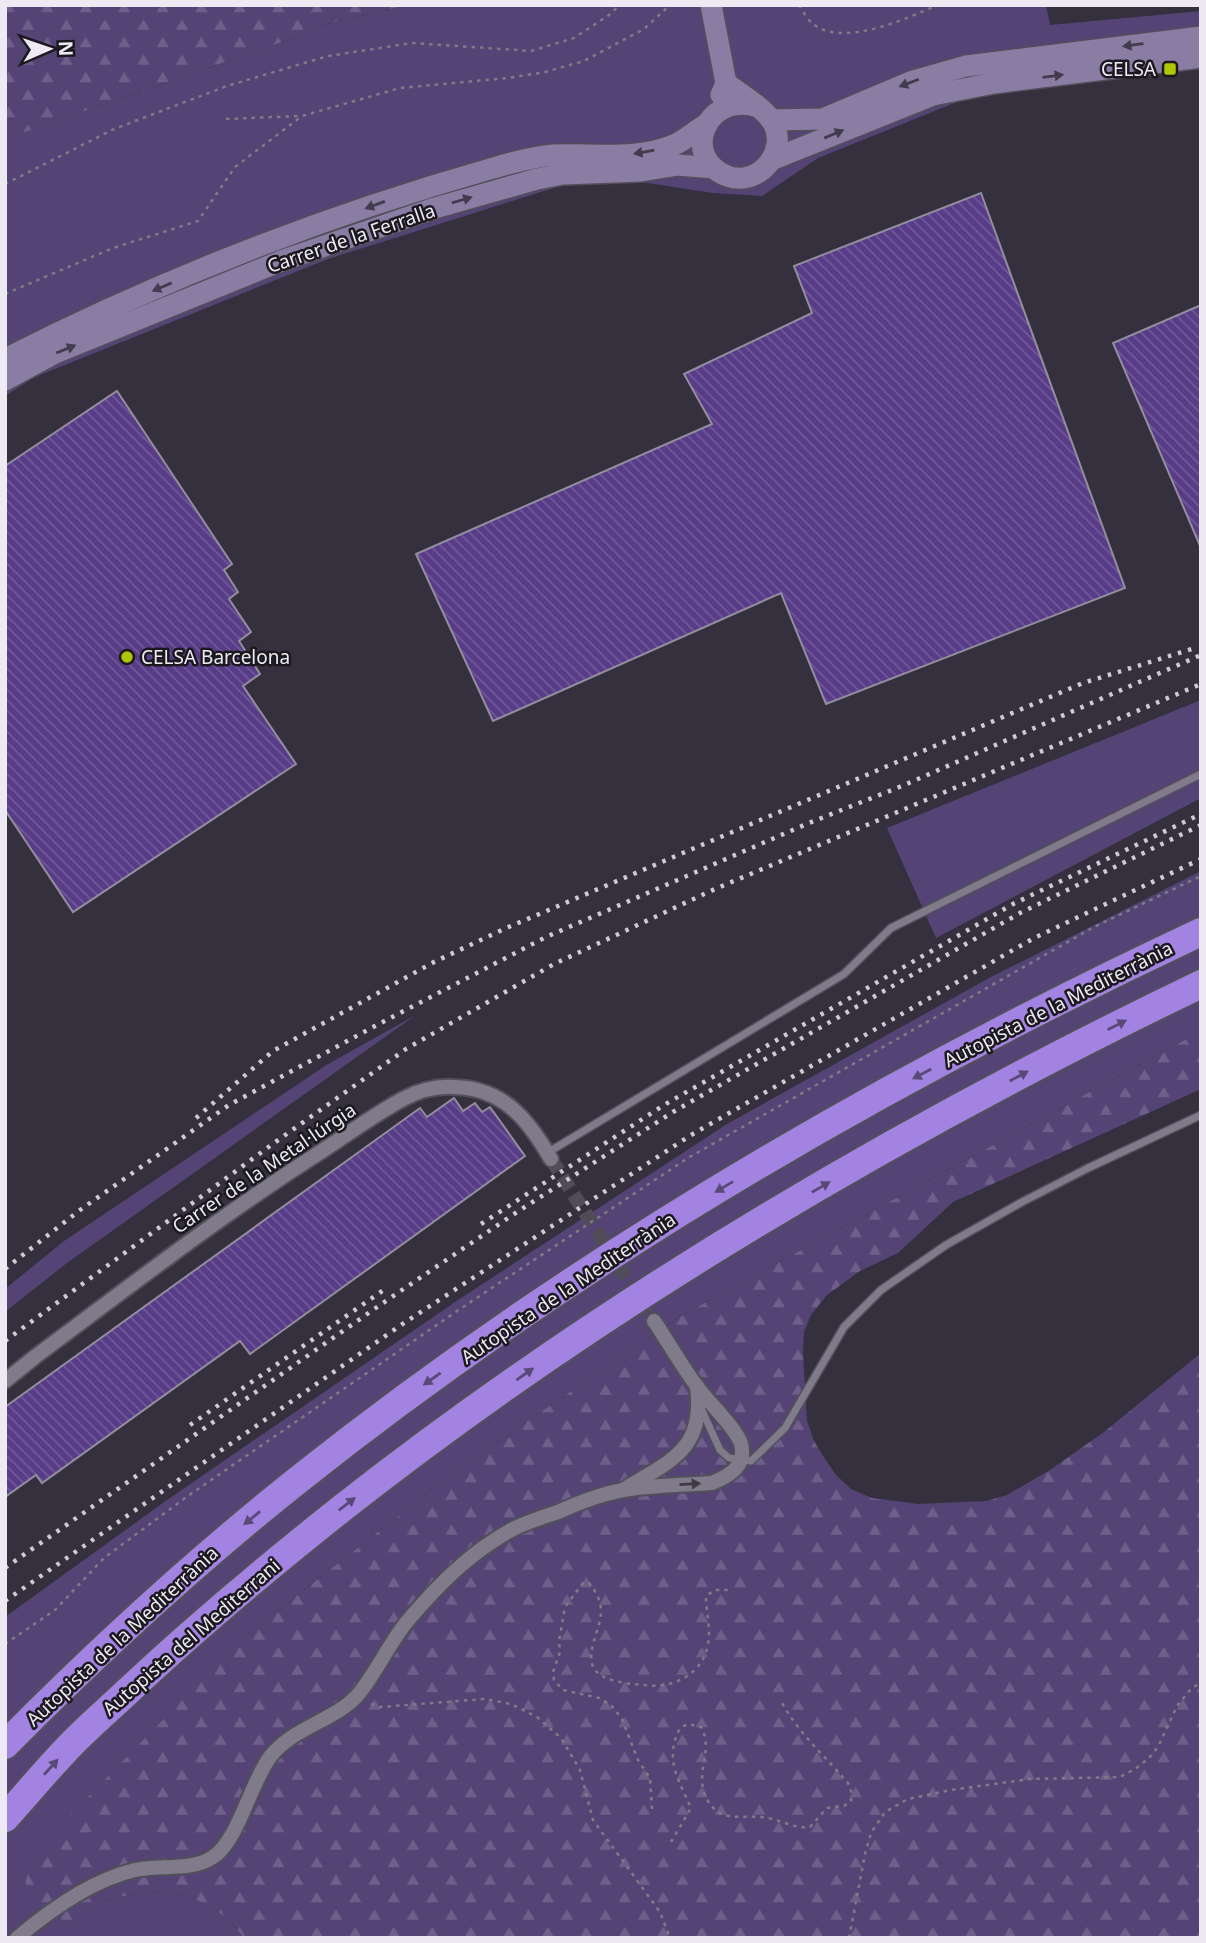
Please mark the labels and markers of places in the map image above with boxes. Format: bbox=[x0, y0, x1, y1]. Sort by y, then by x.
place label: CELSA bbox=[1101, 56, 1157, 82]
marker: CELSA bbox=[1162, 61, 1178, 77]
place label: CELSA Barcelona bbox=[141, 644, 290, 670]
marker: CELSA Barcelona bbox=[119, 649, 135, 665]

